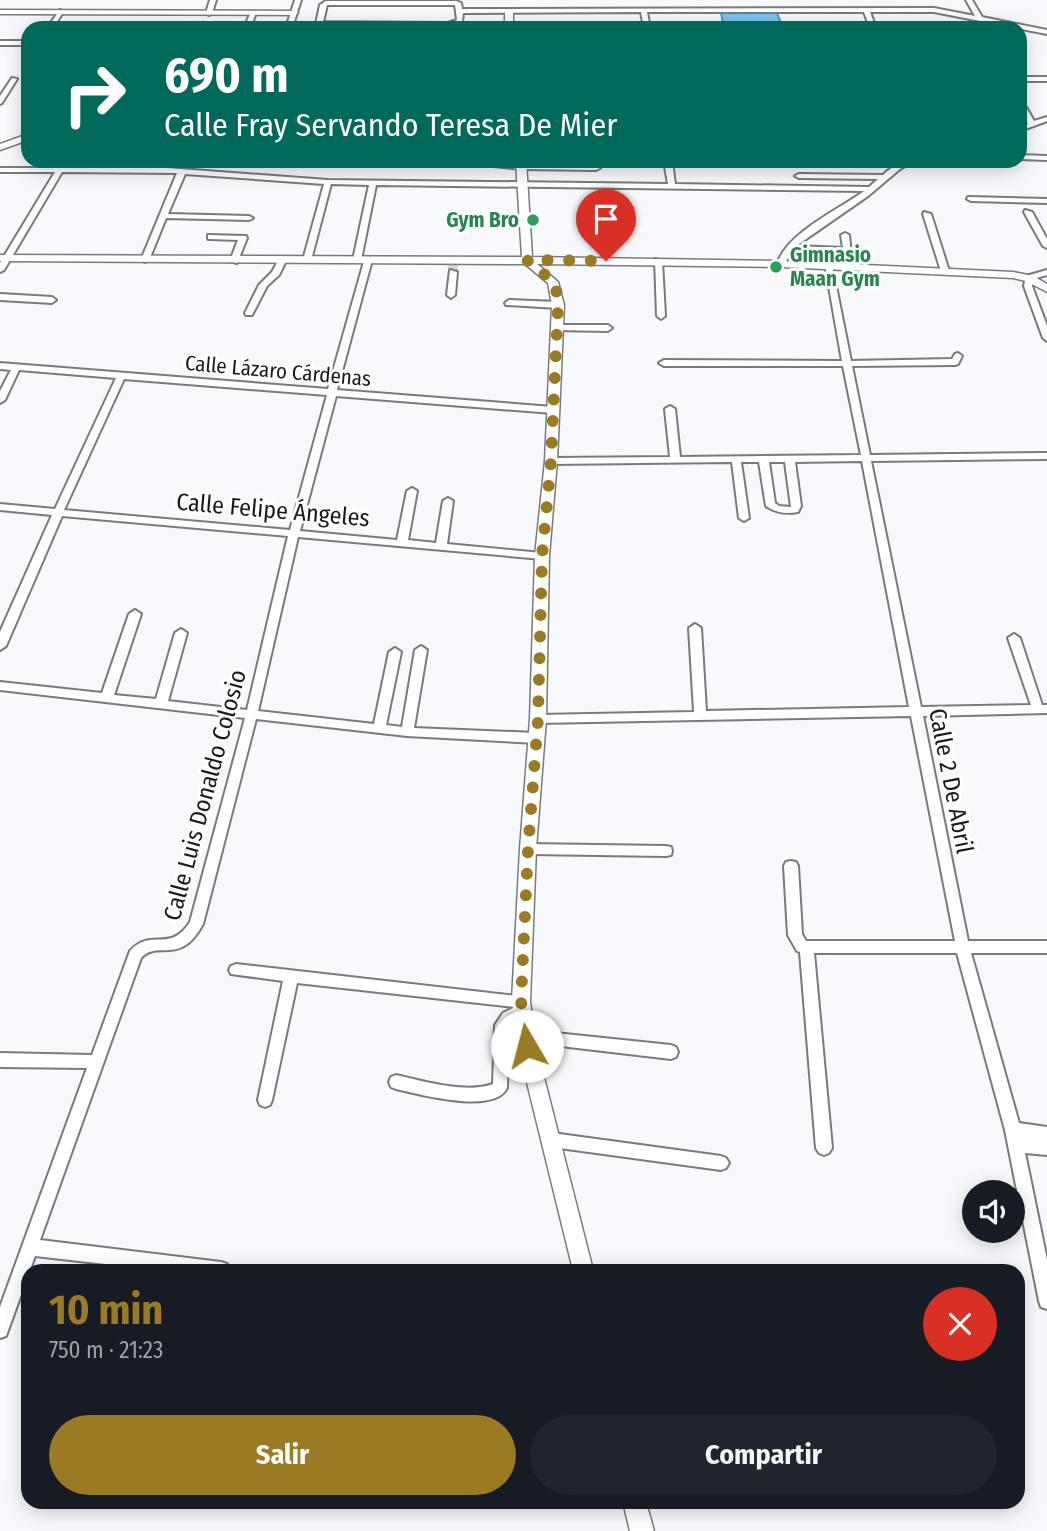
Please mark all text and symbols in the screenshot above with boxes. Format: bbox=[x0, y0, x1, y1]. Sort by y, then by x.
text: 690 m bbox=[164, 46, 289, 105]
icon: right bbox=[49, 49, 140, 140]
text: Calle Fray Servando Teresa De Mier bbox=[164, 106, 617, 144]
pin bbox=[576, 189, 636, 261]
icon: arrive bbox=[587, 200, 625, 238]
place label: Gym Bro bbox=[446, 207, 519, 233]
marker: Gym Bro bbox=[525, 212, 541, 228]
place label: Gimnasio Maan Gym bbox=[790, 242, 880, 292]
marker: Gimnasio Maan Gym bbox=[768, 259, 784, 275]
street label: Calle Lázaro Cárdenas bbox=[184, 350, 372, 392]
street label: Calle Felipe Ángeles bbox=[175, 487, 371, 532]
street label: Calle Luis Donaldo Colosio bbox=[158, 667, 252, 923]
street label: Calle 2 De Abril bbox=[923, 706, 979, 856]
position arrow bbox=[490, 1009, 564, 1083]
map controls bbox=[962, 1180, 1025, 1243]
button: sound bbox=[962, 1180, 1025, 1243]
text: 10 min bbox=[49, 1285, 163, 1335]
button: close bbox=[923, 1287, 997, 1361]
text: 750 m · 21:23 bbox=[49, 1336, 163, 1364]
button: Salir bbox=[49, 1415, 516, 1495]
button: Compartir bbox=[530, 1415, 997, 1495]

